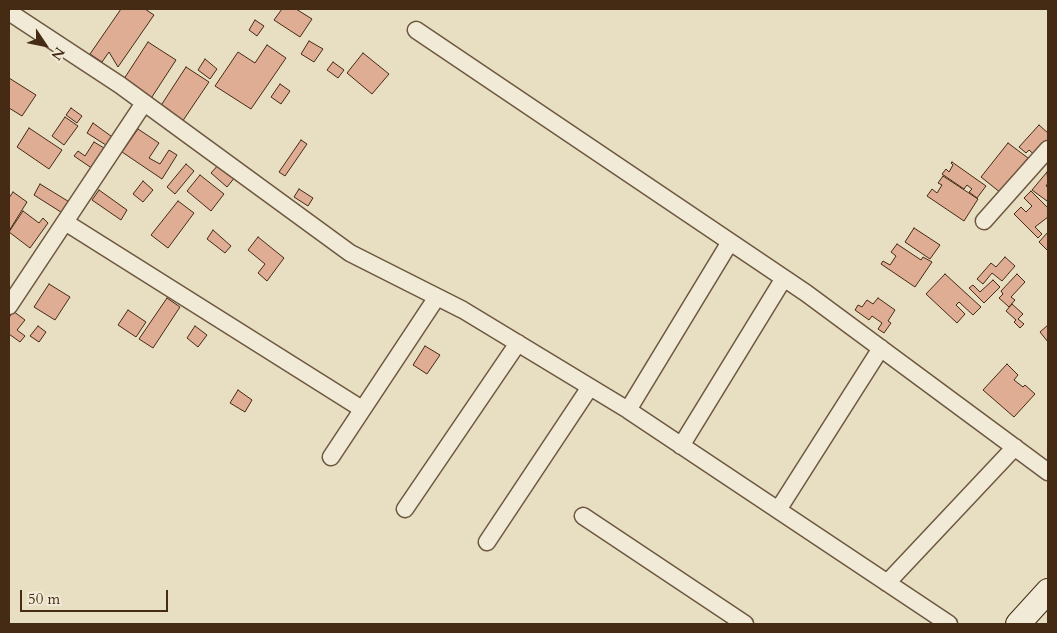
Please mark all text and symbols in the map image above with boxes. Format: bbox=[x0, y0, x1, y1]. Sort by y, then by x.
north arrow bbox=[20, 20, 70, 70]
text: N bbox=[47, 43, 69, 64]
scale bar bbox=[22, 580, 170, 612]
text: 50 m bbox=[28, 589, 60, 609]

